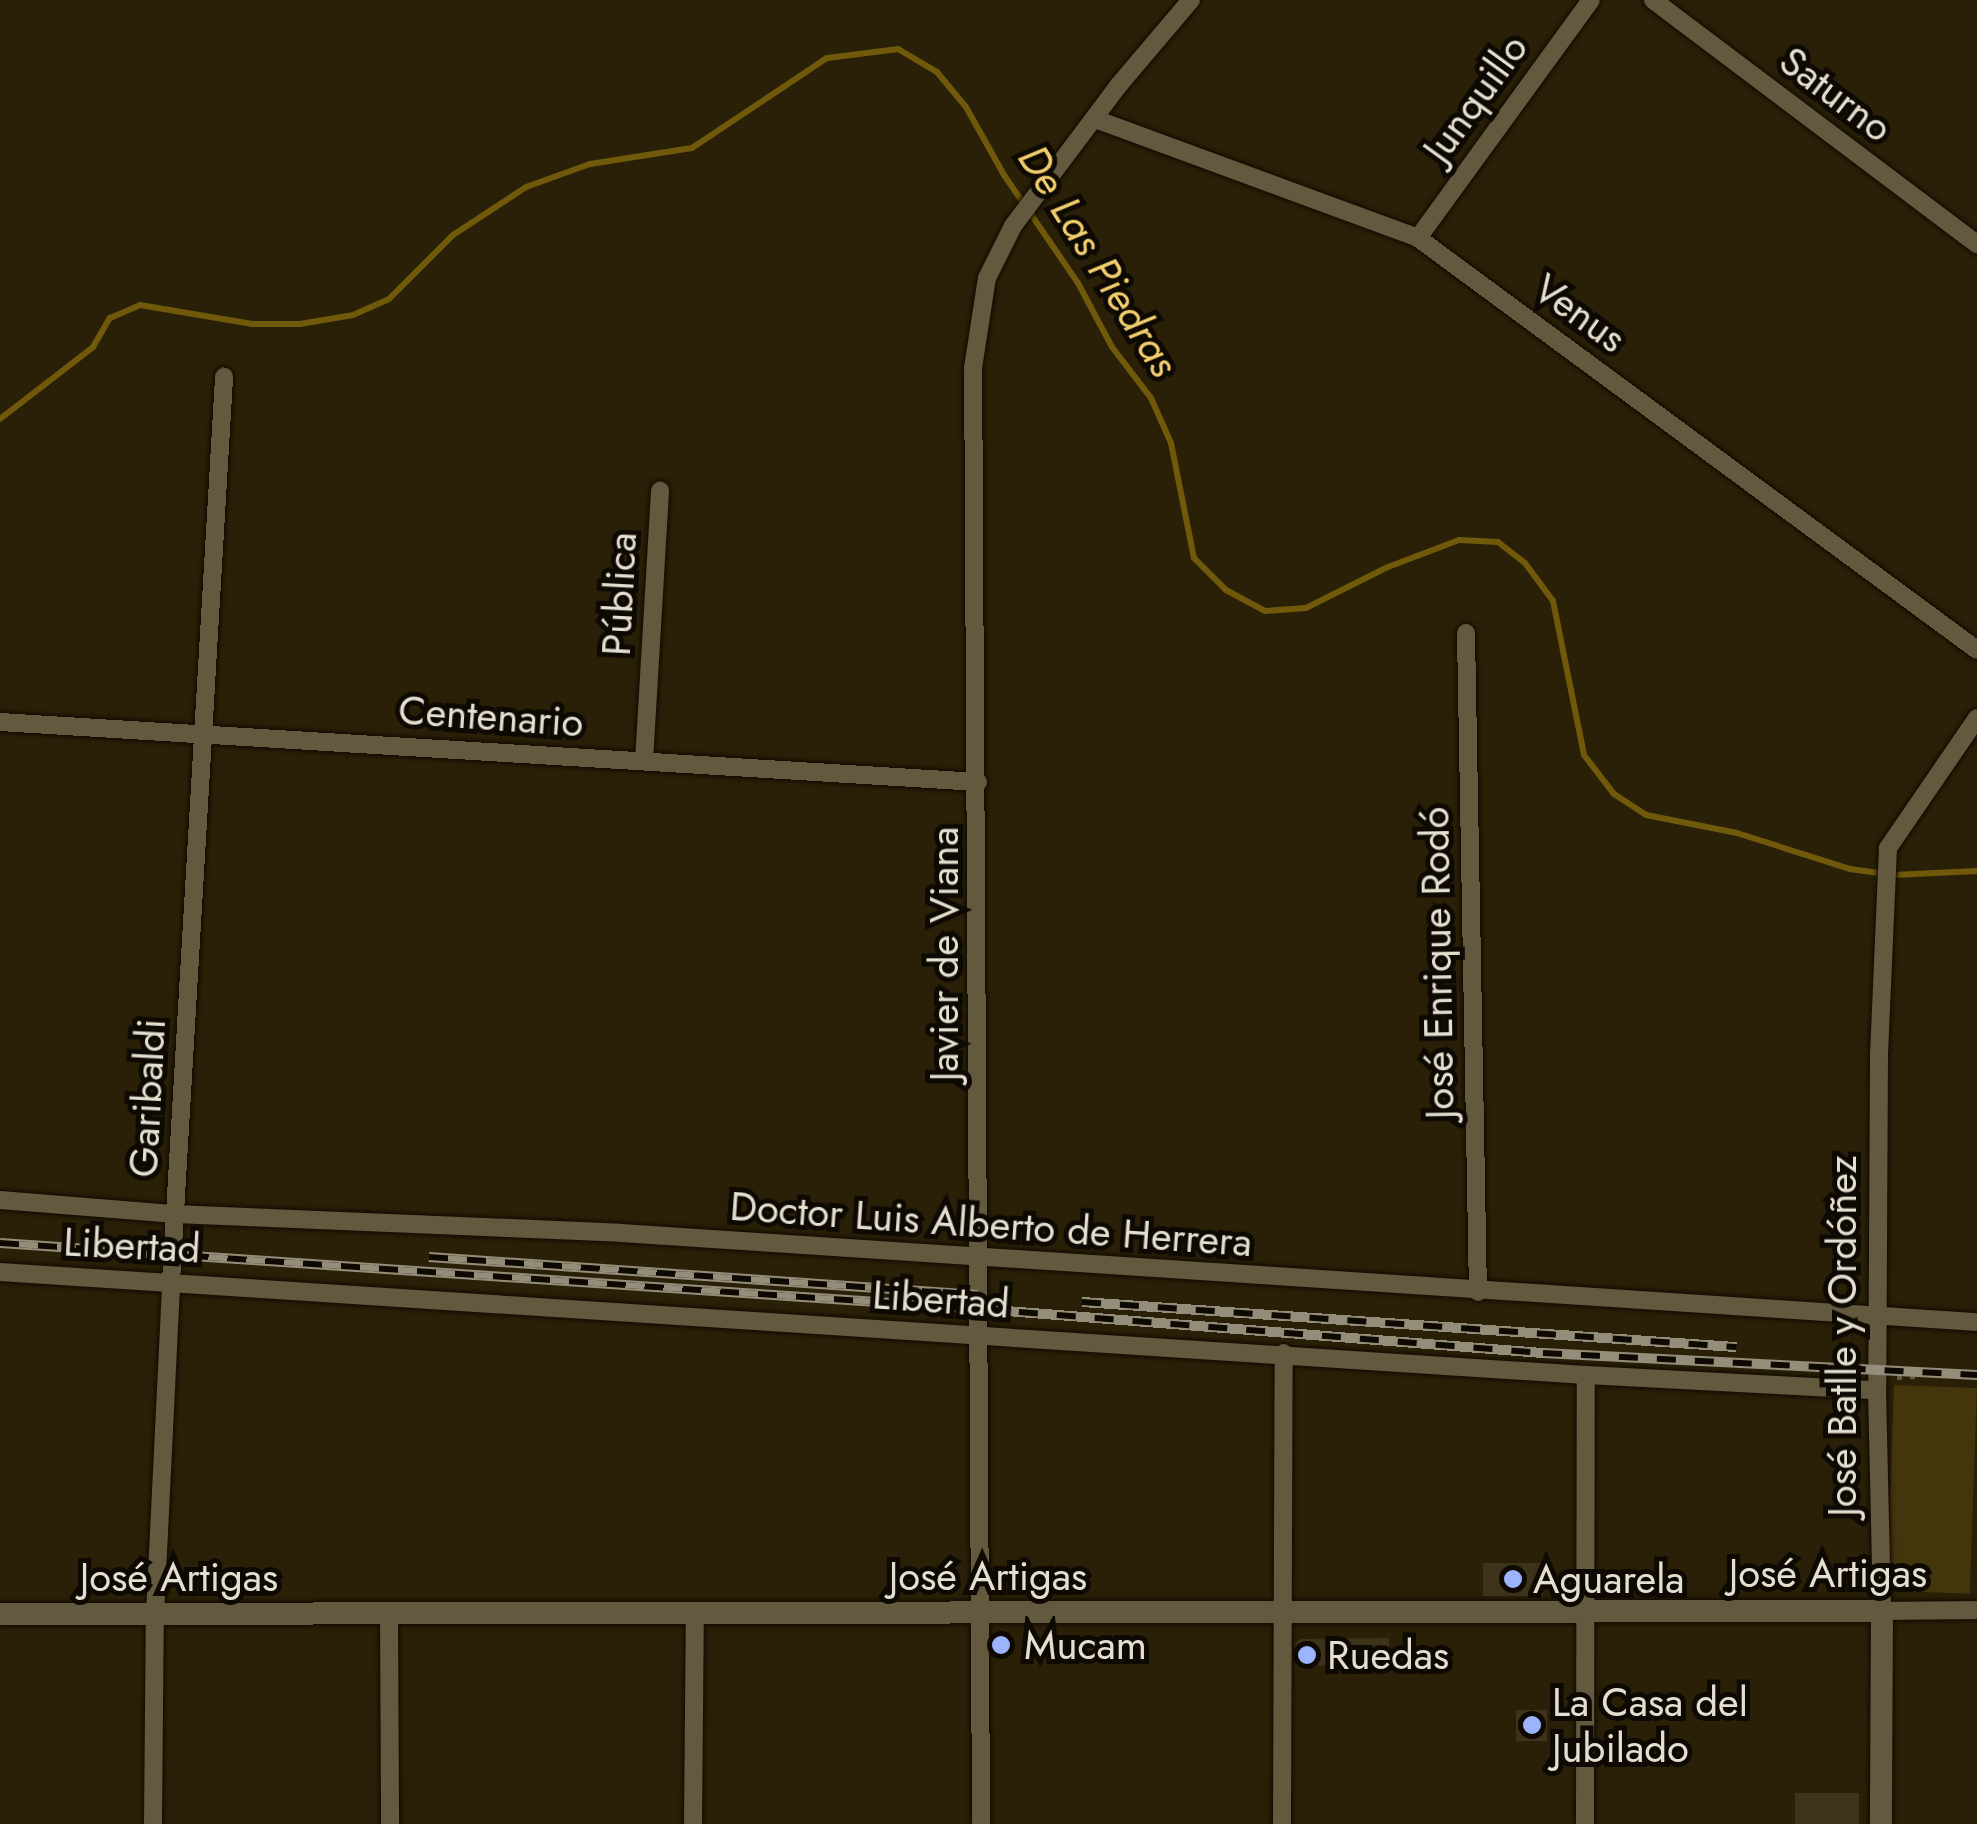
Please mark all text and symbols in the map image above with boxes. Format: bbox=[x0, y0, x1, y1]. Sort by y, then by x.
street label: Junquillo bbox=[1413, 25, 1537, 171]
street label: Saturno bbox=[1770, 36, 1902, 152]
water label: De Las Piedras bbox=[1007, 136, 1189, 386]
street label: Venus bbox=[1525, 264, 1635, 362]
street label: Pública bbox=[592, 531, 646, 657]
street label: Centenario bbox=[397, 686, 585, 746]
street label: José Enrique Rodó bbox=[1410, 806, 1464, 1120]
street label: Javier de Viana bbox=[920, 827, 968, 1081]
street label: Garibaldi bbox=[119, 1017, 175, 1179]
street label: José Batlle y Ordóñez bbox=[1818, 1155, 1866, 1517]
street label: Doctor Luis Alberto de Herrera bbox=[728, 1182, 1254, 1266]
street label: Libertad bbox=[62, 1217, 202, 1273]
street label: Libertad bbox=[871, 1270, 1011, 1328]
street label: José Artigas bbox=[1729, 1549, 1927, 1597]
street label: José Artigas bbox=[889, 1552, 1087, 1600]
street label: José Artigas bbox=[80, 1553, 278, 1601]
place label: Aguarela bbox=[1533, 1555, 1685, 1603]
marker: Aguarela bbox=[1502, 1568, 1524, 1590]
place label: Mucam bbox=[1024, 1621, 1147, 1669]
place label: Ruedas bbox=[1327, 1631, 1449, 1679]
marker: Mucam bbox=[988, 1632, 1014, 1658]
marker: Ruedas bbox=[1296, 1644, 1318, 1666]
place label: La Casa del Jubilado bbox=[1552, 1678, 1748, 1772]
marker: La Casa del Jubilado bbox=[1521, 1714, 1543, 1736]

